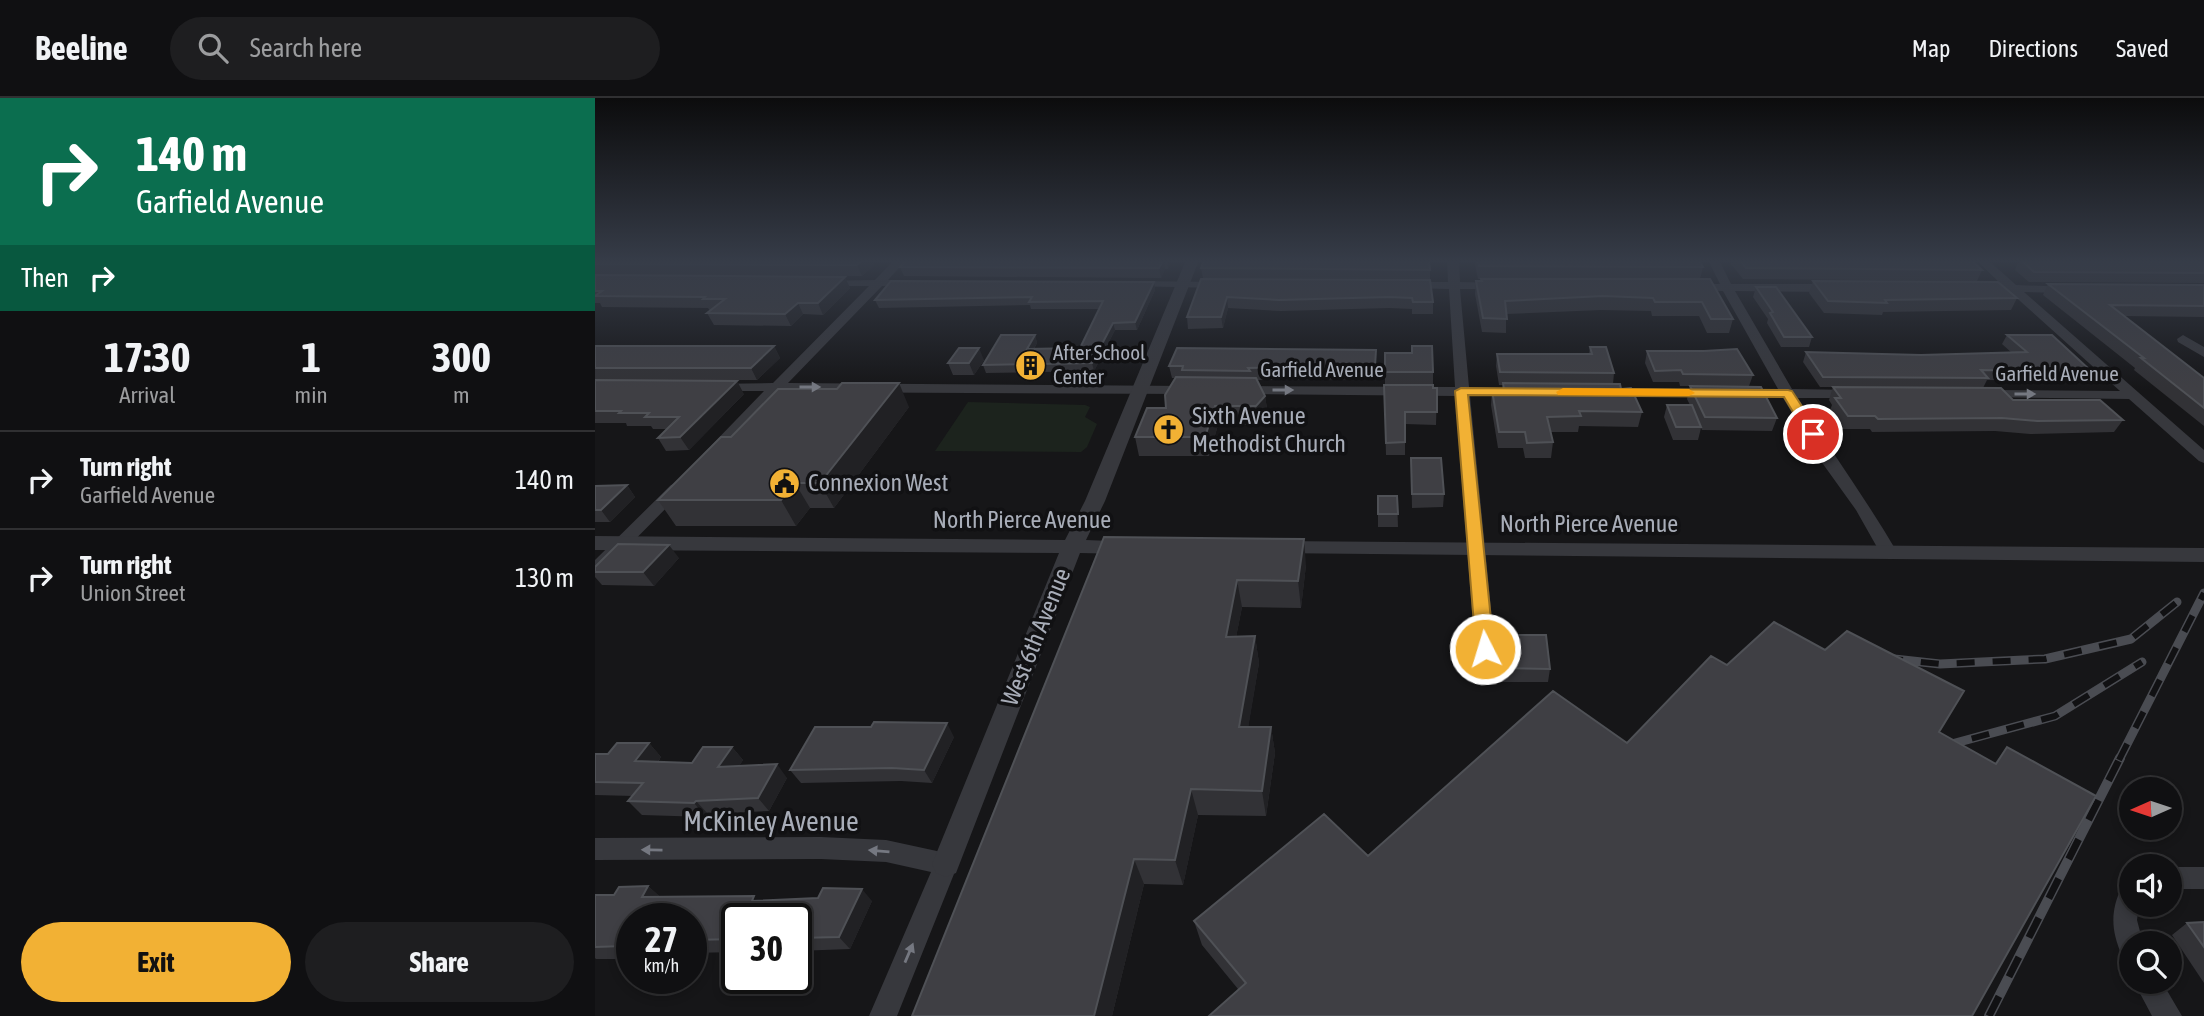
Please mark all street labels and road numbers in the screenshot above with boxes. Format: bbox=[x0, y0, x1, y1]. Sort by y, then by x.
street label: Garfield Avenue bbox=[1260, 357, 1384, 381]
street label: Garfield Avenue bbox=[1995, 361, 2119, 385]
street label: North Pierce Avenue bbox=[933, 506, 1111, 533]
street label: North Pierce Avenue bbox=[1500, 510, 1678, 537]
street label: West 6th Avenue bbox=[996, 564, 1075, 709]
street label: McKinley Avenue bbox=[683, 805, 859, 837]

